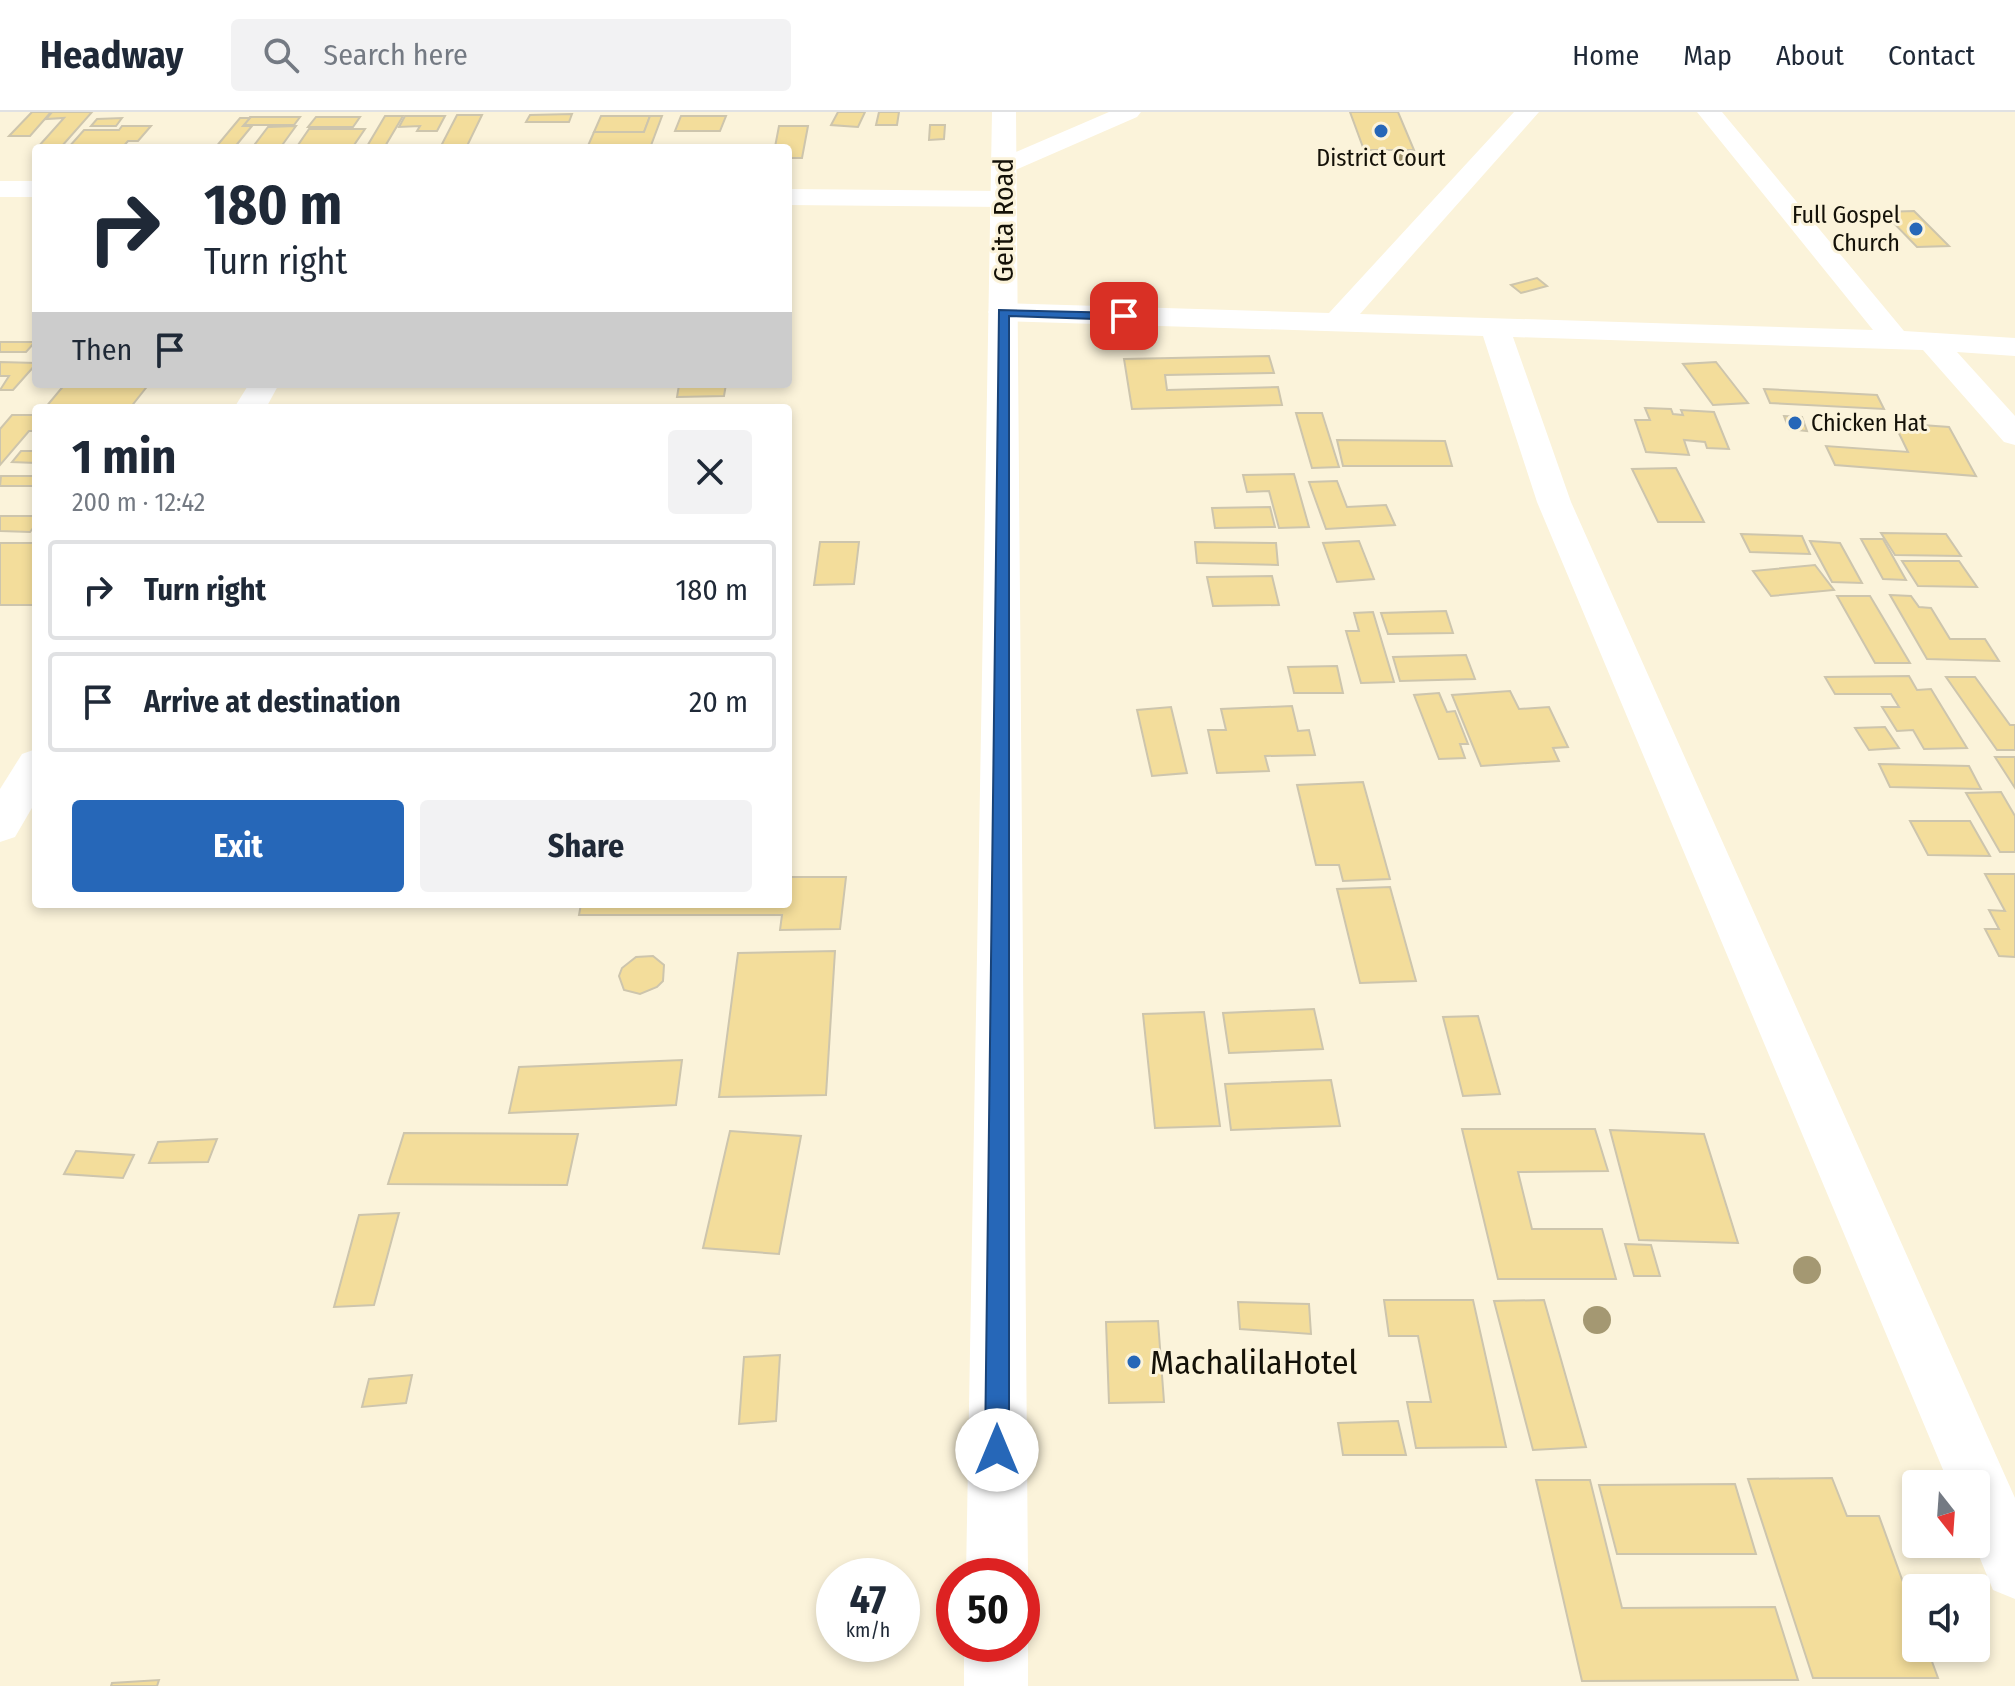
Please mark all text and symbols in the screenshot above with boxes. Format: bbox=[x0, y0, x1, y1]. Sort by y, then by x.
search box bbox=[231, 19, 791, 91]
text: Headway bbox=[40, 32, 183, 78]
icon: search bbox=[259, 33, 303, 77]
text: Search here bbox=[323, 37, 468, 73]
text: Home bbox=[1572, 39, 1639, 72]
text: Map bbox=[1683, 39, 1732, 72]
text: About bbox=[1776, 39, 1844, 72]
text: Contact bbox=[1888, 39, 1975, 72]
marker: District Court bbox=[1372, 122, 1390, 140]
place label: District Court bbox=[1316, 144, 1446, 172]
street label: Geita Road bbox=[987, 158, 1020, 282]
text: 180 m bbox=[204, 172, 342, 239]
icon: right bbox=[72, 176, 176, 280]
place label: Full Gospel Church bbox=[1792, 201, 1900, 257]
marker: Full Gospel Church bbox=[1907, 220, 1925, 238]
text: Turn right bbox=[204, 240, 347, 284]
pin bbox=[1090, 282, 1158, 350]
icon: arrive bbox=[1102, 294, 1146, 338]
icon: arrive bbox=[148, 328, 192, 372]
text: Then bbox=[72, 332, 132, 368]
place label: Chicken Hat bbox=[1811, 409, 1927, 437]
marker: Chicken Hat bbox=[1786, 414, 1804, 432]
text: 1 min bbox=[72, 428, 177, 486]
button: close bbox=[668, 430, 752, 514]
text: 200 m · 12:42 bbox=[72, 487, 205, 518]
icon: right bbox=[76, 568, 120, 612]
text: Turn right bbox=[144, 572, 266, 608]
text: 180 m bbox=[676, 572, 748, 608]
icon: arrive bbox=[76, 680, 120, 724]
text: Arrive at destination bbox=[144, 684, 401, 720]
text: 20 m bbox=[689, 684, 748, 720]
button: Exit bbox=[72, 800, 404, 892]
button: Share bbox=[420, 800, 752, 892]
place label: MachalilaHotel bbox=[1150, 1342, 1358, 1383]
marker: MachalilaHotel bbox=[1125, 1353, 1143, 1371]
position arrow bbox=[955, 1408, 1039, 1492]
north arrow bbox=[1902, 1470, 1990, 1558]
map controls bbox=[1902, 1470, 1990, 1662]
speed limit sign: 50 bbox=[936, 1558, 1040, 1662]
button: sound bbox=[1902, 1574, 1990, 1662]
text: 47 bbox=[850, 1576, 886, 1624]
text: km/h bbox=[846, 1618, 890, 1642]

